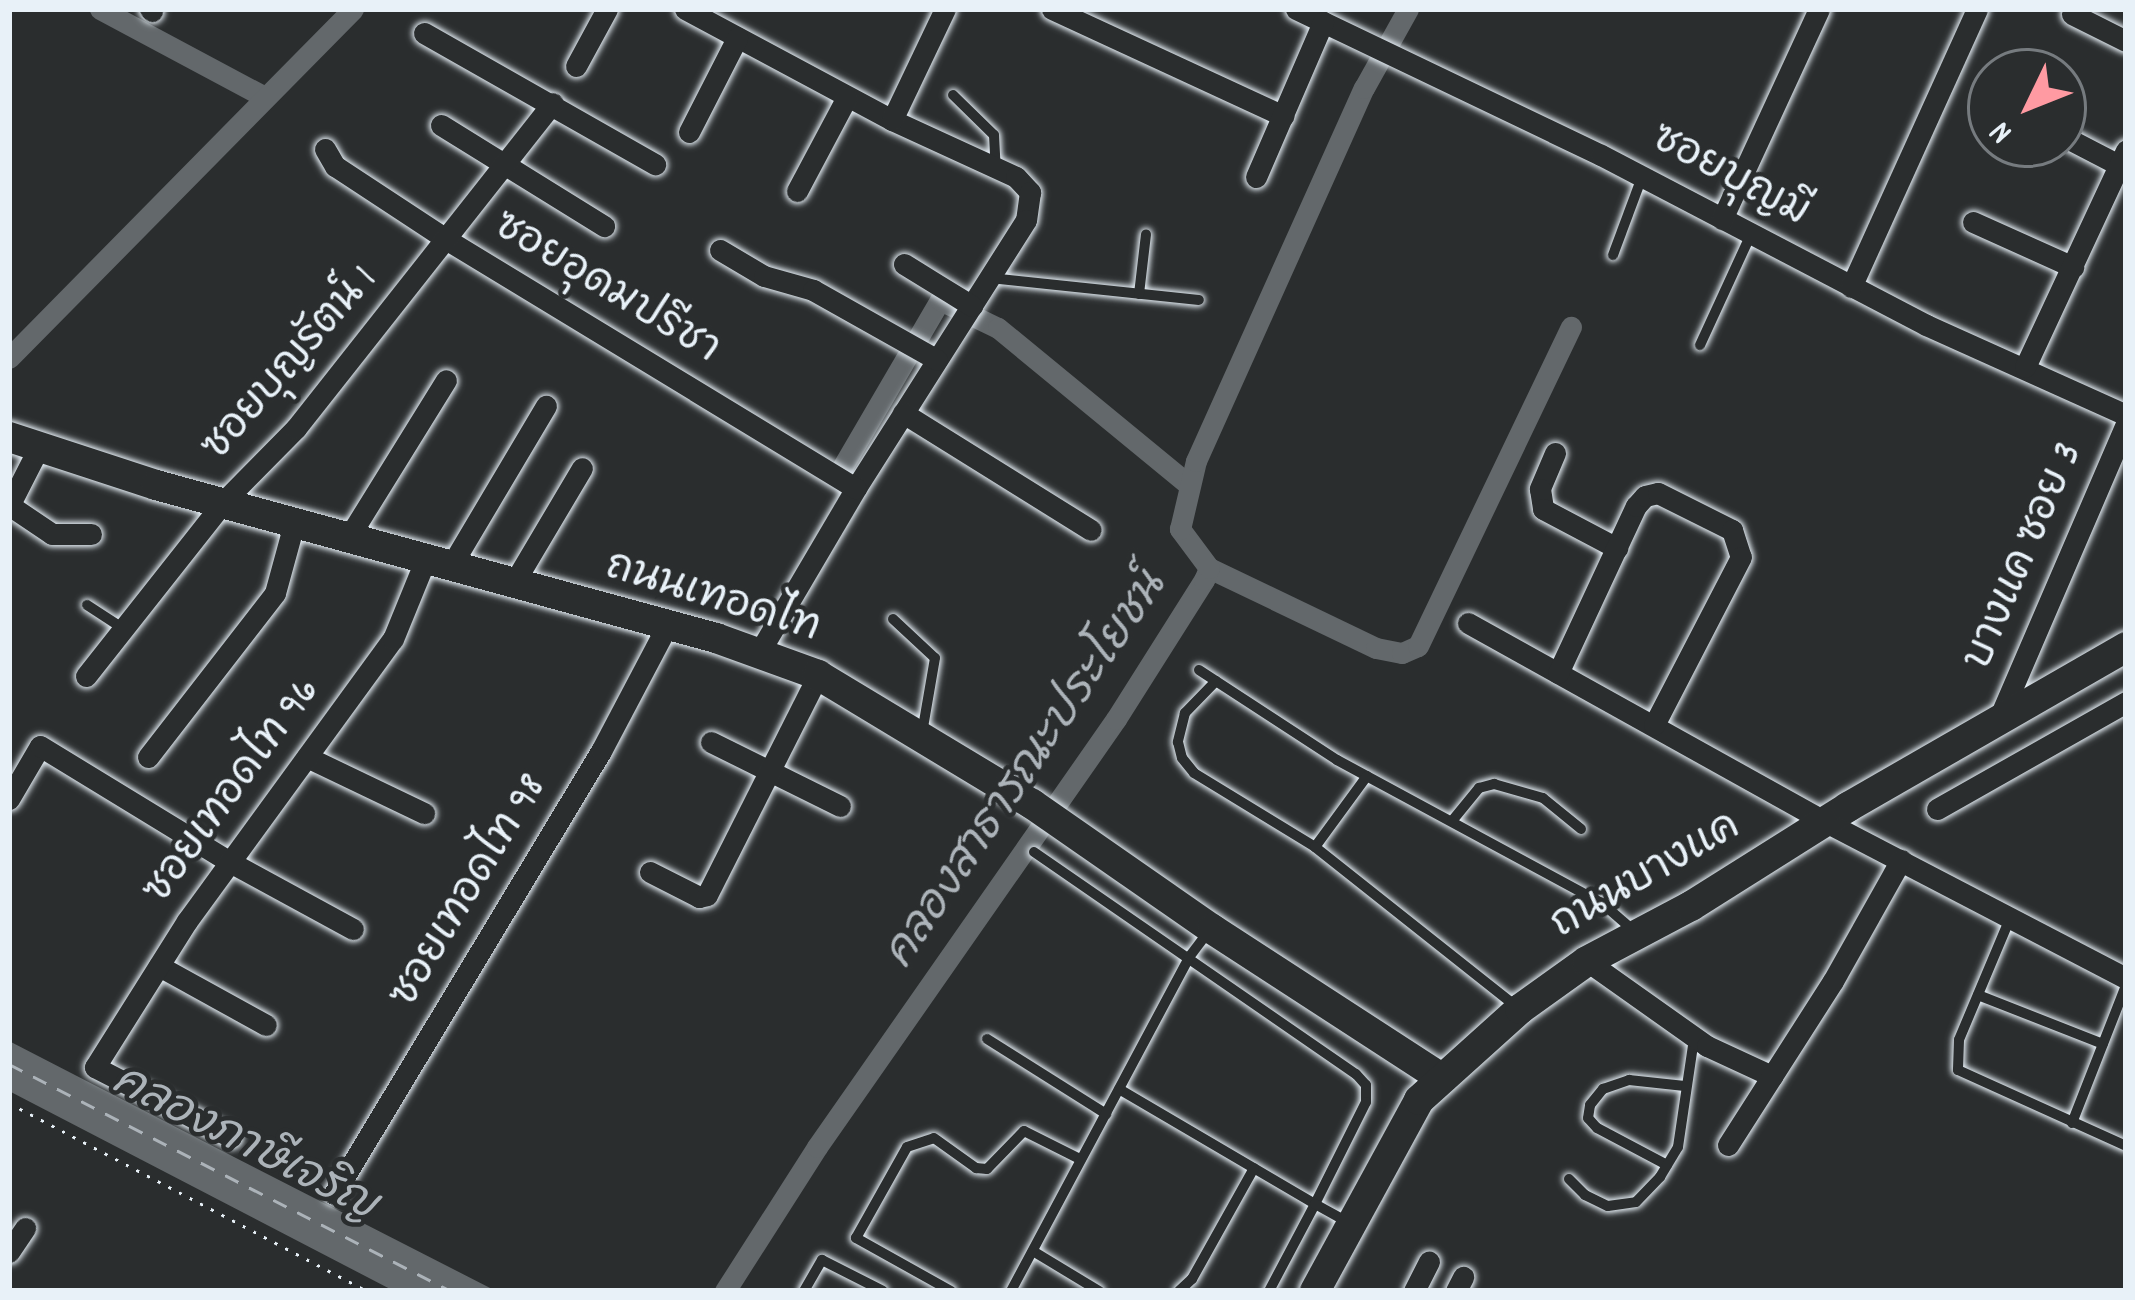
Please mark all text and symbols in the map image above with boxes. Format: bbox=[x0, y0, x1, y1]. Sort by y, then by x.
north arrow bbox=[1967, 48, 2087, 168]
text: N bbox=[1980, 109, 2025, 153]
street label: ซอยบุญมี bbox=[1641, 115, 1817, 241]
street label: ซอยอุดมปรีชา bbox=[483, 203, 727, 377]
street label: ซอยบุญรัตน์ 1 bbox=[193, 257, 391, 473]
street label: บางแค ซอย 3 bbox=[1956, 436, 2096, 678]
street label: ถนนเทอดไท bbox=[598, 543, 826, 657]
water label: คลองสาธารณะประโยชน์ bbox=[875, 564, 1181, 980]
street label: ซอยเทอดไท 96 bbox=[135, 669, 333, 915]
street label: ซอยเทอดไท 98 bbox=[381, 766, 561, 1018]
street label: ถนนบางแค bbox=[1543, 804, 1751, 952]
water label: คลองภาษีเจริญ bbox=[102, 1056, 384, 1236]

